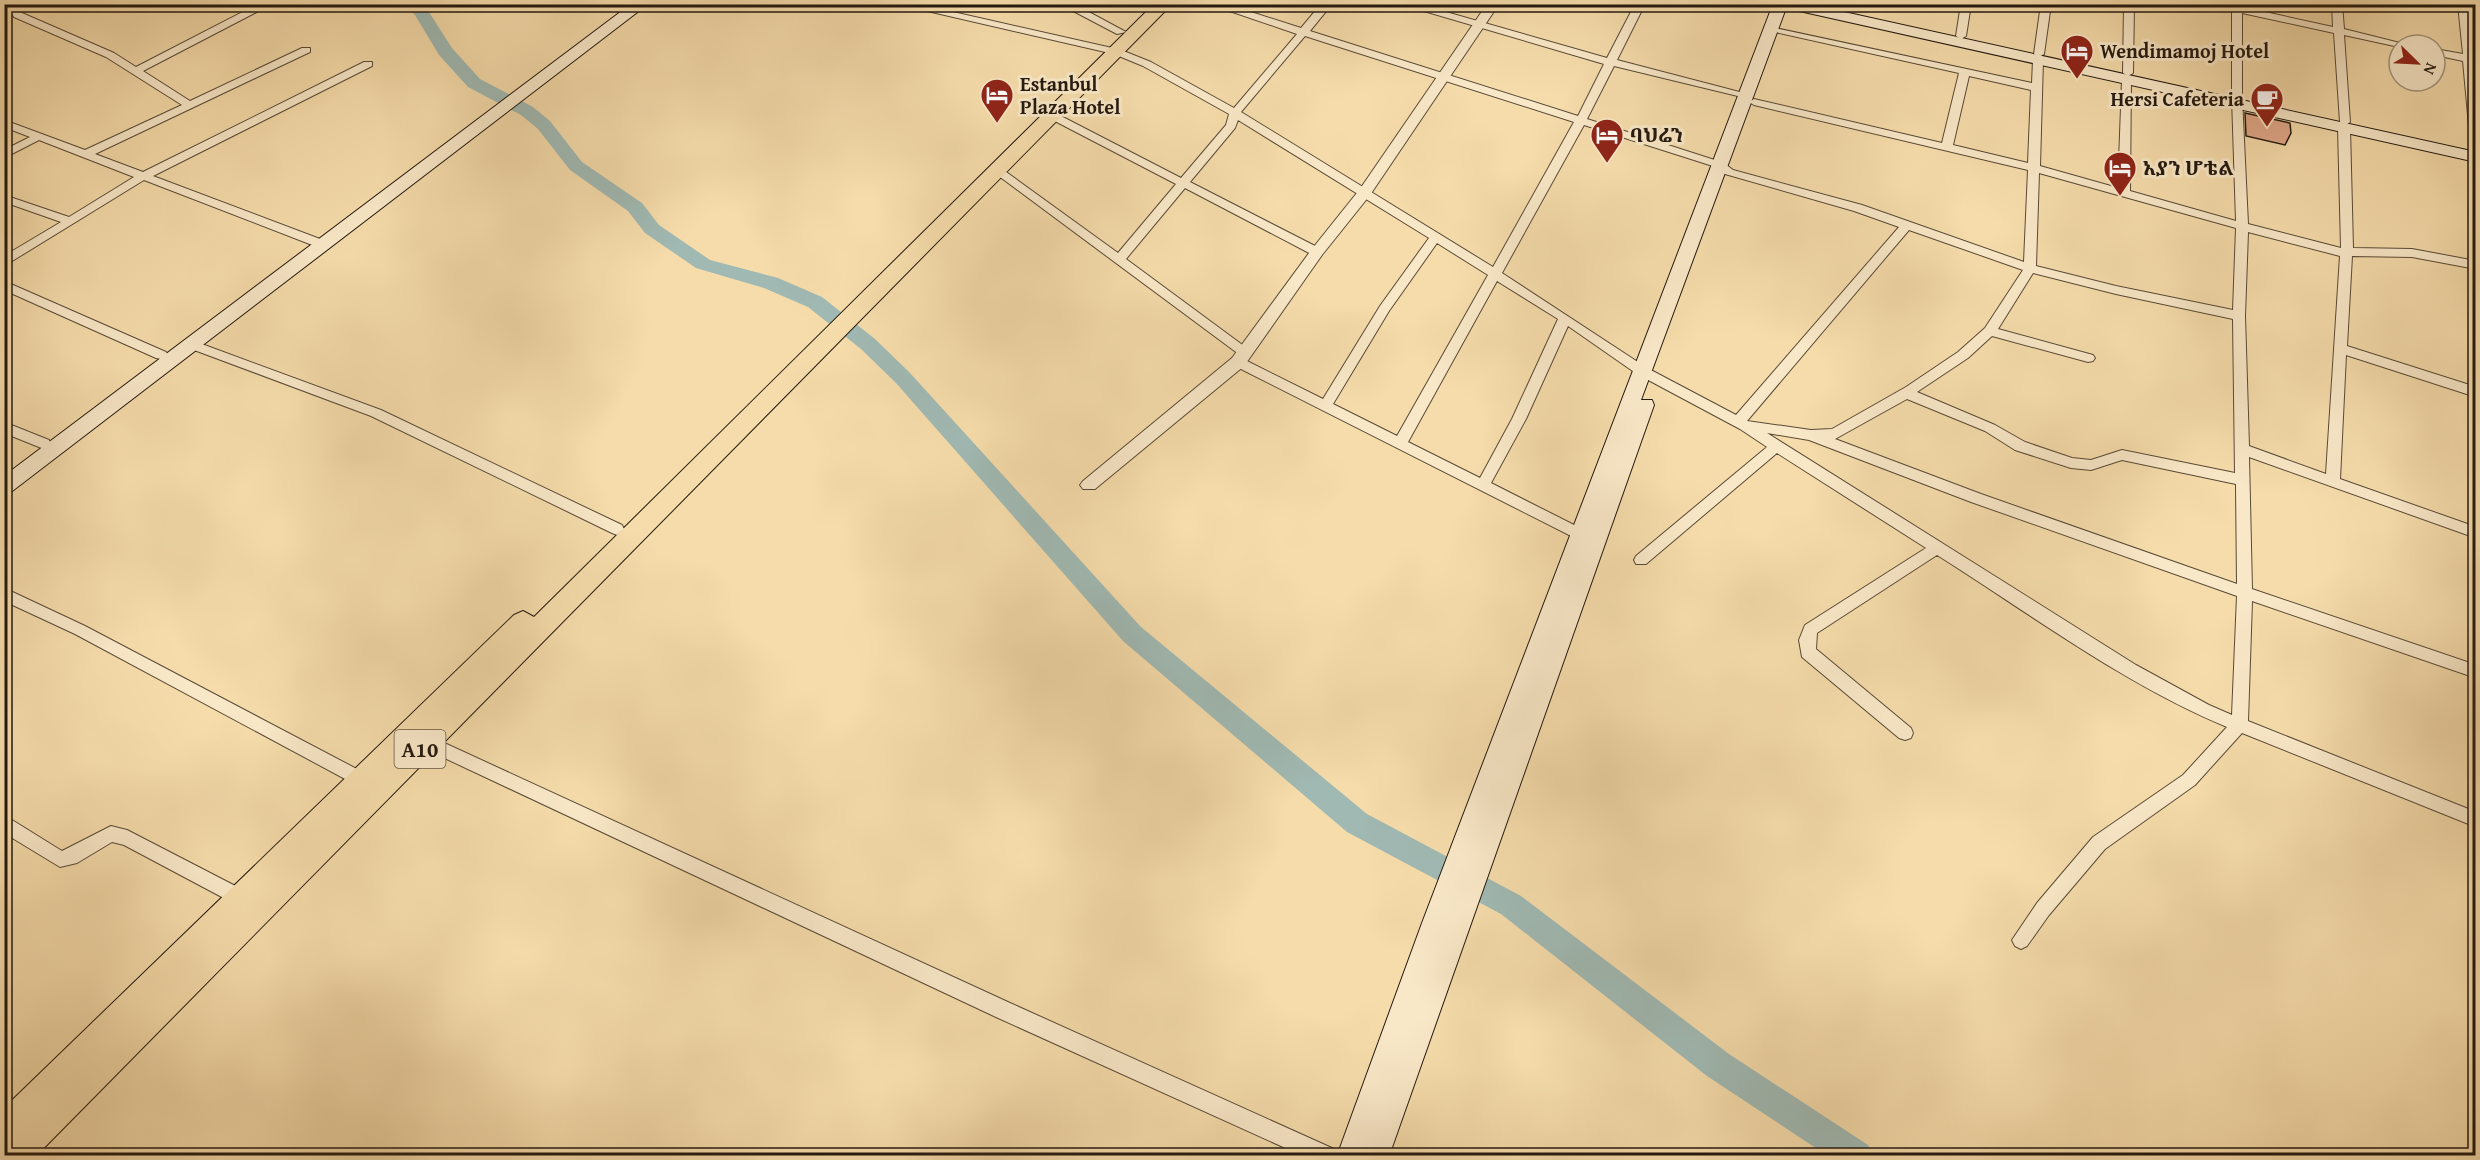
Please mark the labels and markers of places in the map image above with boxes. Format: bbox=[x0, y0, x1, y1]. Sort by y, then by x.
hotel icon: Wendimamoj Hotel bbox=[2059, 33, 2095, 80]
place label: Wendimamoj Hotel bbox=[2100, 36, 2269, 65]
place label: Estanbul Plaza Hotel bbox=[1020, 69, 1120, 121]
hotel icon: Estanbul Plaza Hotel bbox=[979, 77, 1015, 124]
cafe icon: Hersi Cafeteria bbox=[2249, 81, 2285, 128]
place label: Hersi Cafeteria bbox=[2111, 84, 2245, 113]
hotel icon: ባህሬን bbox=[1589, 117, 1625, 164]
place label: ባህሬን bbox=[1630, 120, 1683, 149]
hotel icon: አያን ሆቴል bbox=[2102, 150, 2138, 197]
place label: አያን ሆቴል bbox=[2143, 153, 2234, 182]

